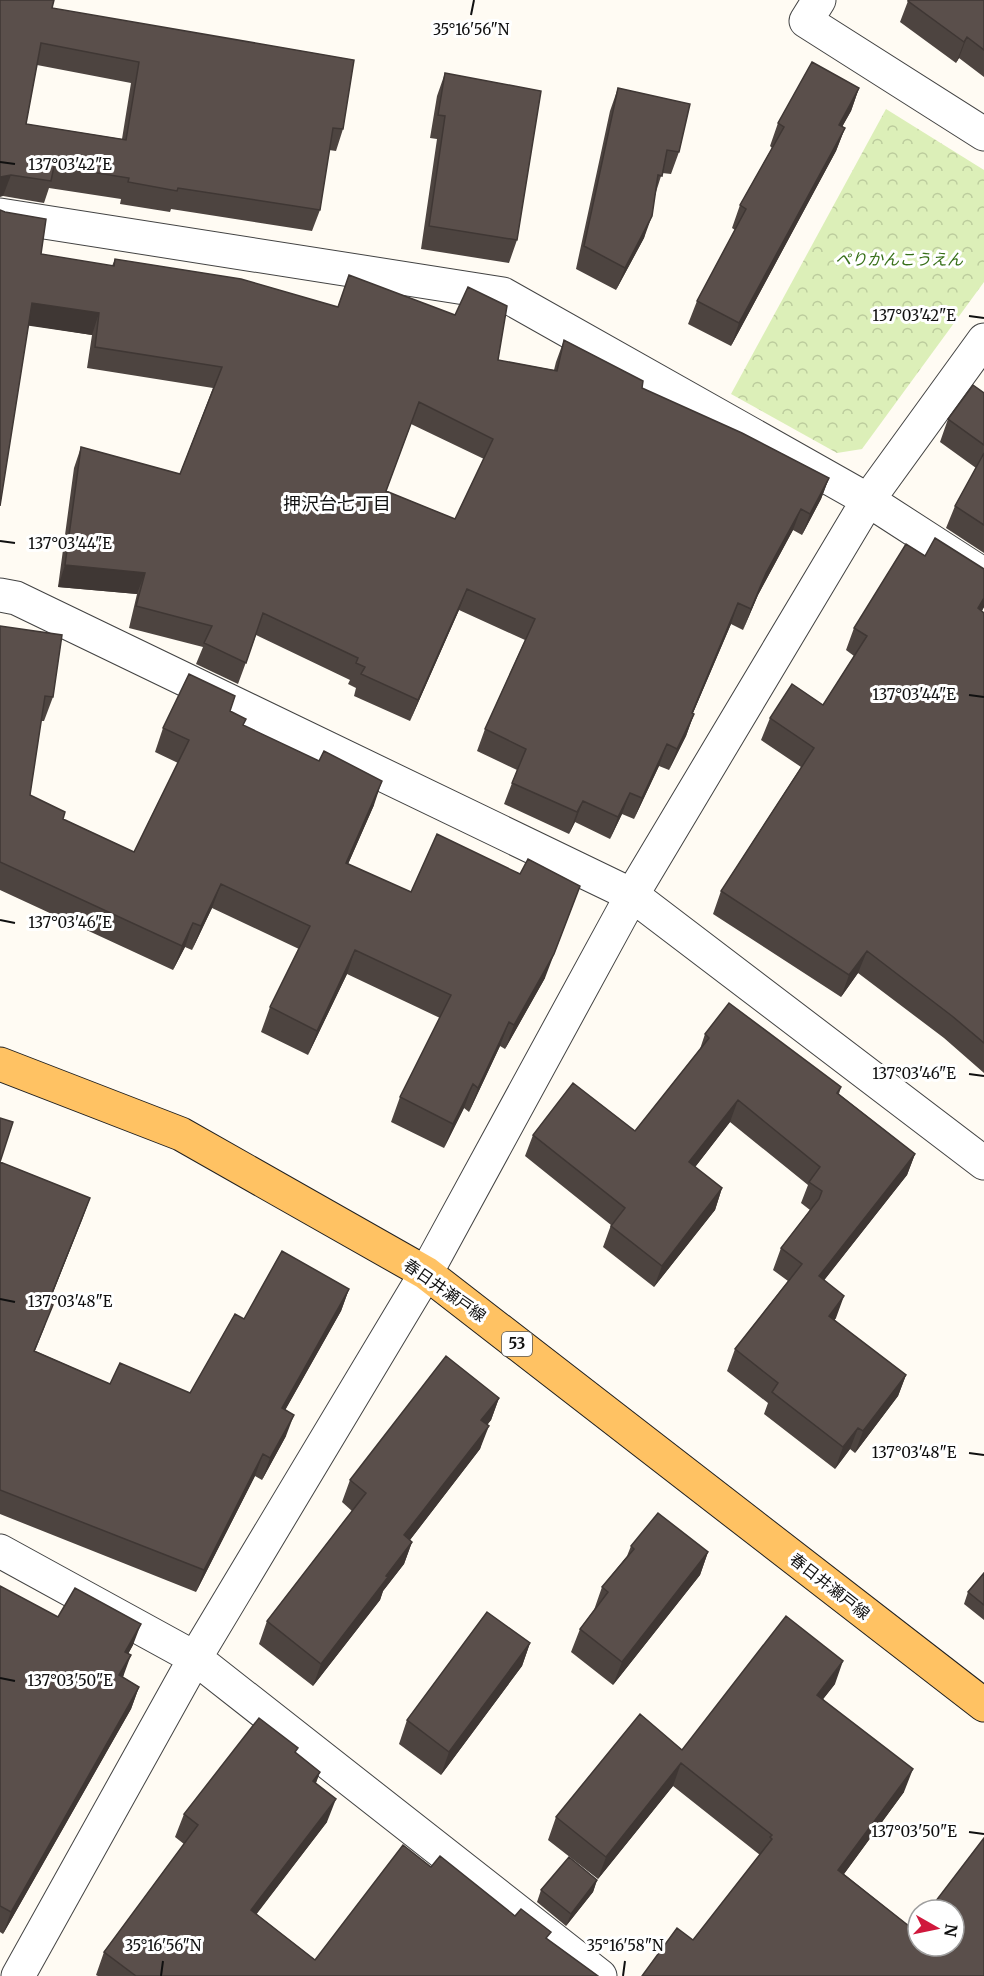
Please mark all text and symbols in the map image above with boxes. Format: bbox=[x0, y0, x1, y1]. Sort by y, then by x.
text: 35°16'56"N bbox=[433, 20, 510, 39]
text: 137°03'42"E bbox=[28, 155, 112, 174]
park label: ペりかんこうえん bbox=[835, 249, 964, 269]
text: 137°03'42"E bbox=[872, 306, 956, 325]
district label: 押沢台七丁目 bbox=[283, 492, 391, 515]
text: 137°03'44"E bbox=[28, 534, 112, 553]
text: 137°03'44"E bbox=[872, 685, 956, 704]
text: 137°03'46"E bbox=[28, 913, 112, 932]
text: 137°03'46"E bbox=[872, 1064, 956, 1083]
street label: 春日井瀬戸線 bbox=[400, 1254, 490, 1326]
text: 137°03'48"E bbox=[28, 1292, 113, 1311]
road number: 53 bbox=[502, 1332, 532, 1356]
text: 137°03'48"E bbox=[872, 1443, 957, 1462]
street label: 春日井瀬戸線 bbox=[786, 1549, 874, 1623]
text: 137°03'50"E bbox=[27, 1671, 113, 1690]
text: 137°03'50"E bbox=[871, 1822, 957, 1841]
north arrow bbox=[906, 1898, 966, 1958]
text: N bbox=[940, 1923, 962, 1939]
text: 35°16'56"N bbox=[125, 1936, 202, 1955]
text: 35°16'58"N bbox=[586, 1936, 664, 1955]

